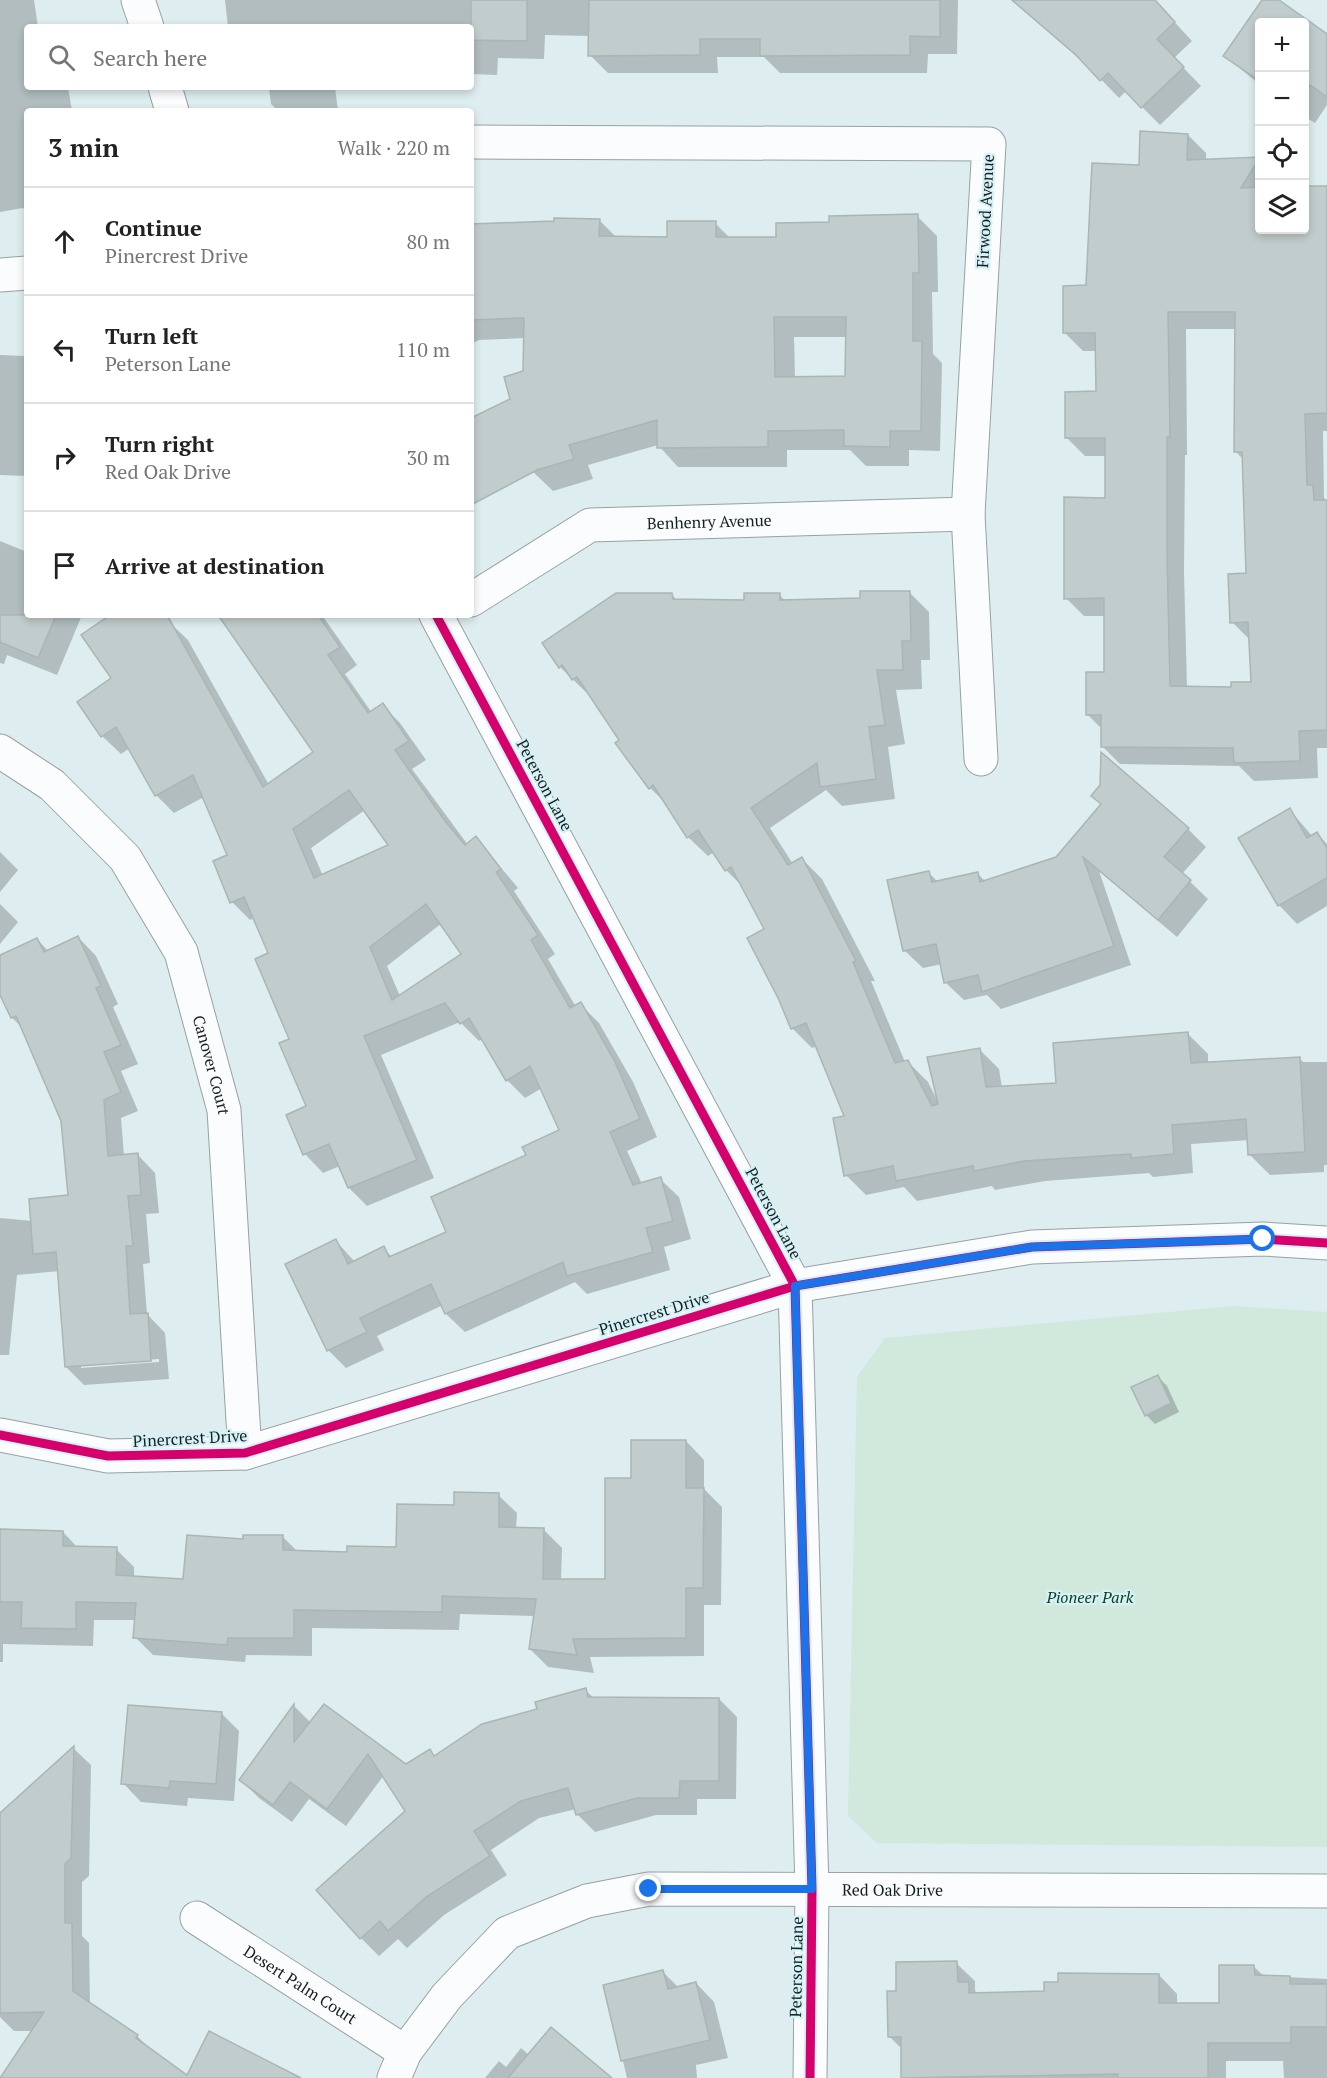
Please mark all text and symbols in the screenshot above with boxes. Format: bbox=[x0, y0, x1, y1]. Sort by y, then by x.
map controls bbox=[1255, 18, 1309, 234]
button: + bbox=[1255, 18, 1309, 72]
search box bbox=[24, 24, 474, 90]
icon: search bbox=[45, 41, 78, 74]
text: Search here bbox=[93, 43, 207, 72]
button: − bbox=[1255, 72, 1309, 126]
button: locate bbox=[1255, 126, 1309, 180]
text: 3 min bbox=[48, 130, 119, 164]
text: Walk · 220 m bbox=[338, 134, 450, 161]
street label: Firwood Avenue bbox=[971, 154, 999, 268]
button: layers bbox=[1255, 180, 1309, 234]
text: Continue bbox=[105, 213, 202, 242]
icon: ahead bbox=[48, 225, 81, 258]
text: 80 m bbox=[407, 228, 450, 255]
text: Pinercrest Drive bbox=[105, 242, 248, 269]
text: Turn left bbox=[105, 321, 198, 350]
icon: left bbox=[48, 333, 81, 366]
text: 110 m bbox=[396, 336, 450, 363]
text: Peterson Lane bbox=[105, 350, 231, 377]
text: Turn right bbox=[105, 429, 214, 458]
icon: right bbox=[48, 441, 81, 474]
text: 30 m bbox=[407, 444, 450, 471]
text: Red Oak Drive bbox=[105, 458, 231, 485]
street label: Benhenry Avenue bbox=[647, 509, 772, 534]
icon: arrive bbox=[48, 549, 81, 582]
text: Arrive at destination bbox=[105, 551, 324, 580]
street label: Peterson Lane bbox=[512, 735, 578, 835]
street label: Canover Court bbox=[188, 1013, 235, 1115]
street label: Peterson Lane bbox=[741, 1163, 807, 1263]
route start bbox=[1249, 1225, 1275, 1251]
street label: Pinercrest Drive bbox=[596, 1286, 712, 1340]
street label: Pinercrest Drive bbox=[132, 1424, 248, 1452]
park label: Pioneer Park bbox=[1046, 1586, 1134, 1608]
route end bbox=[635, 1875, 661, 1901]
street label: Red Oak Drive bbox=[842, 1879, 943, 1901]
street label: Peterson Lane bbox=[784, 1916, 808, 2018]
street label: Desert Palm Court bbox=[240, 1940, 361, 2029]

